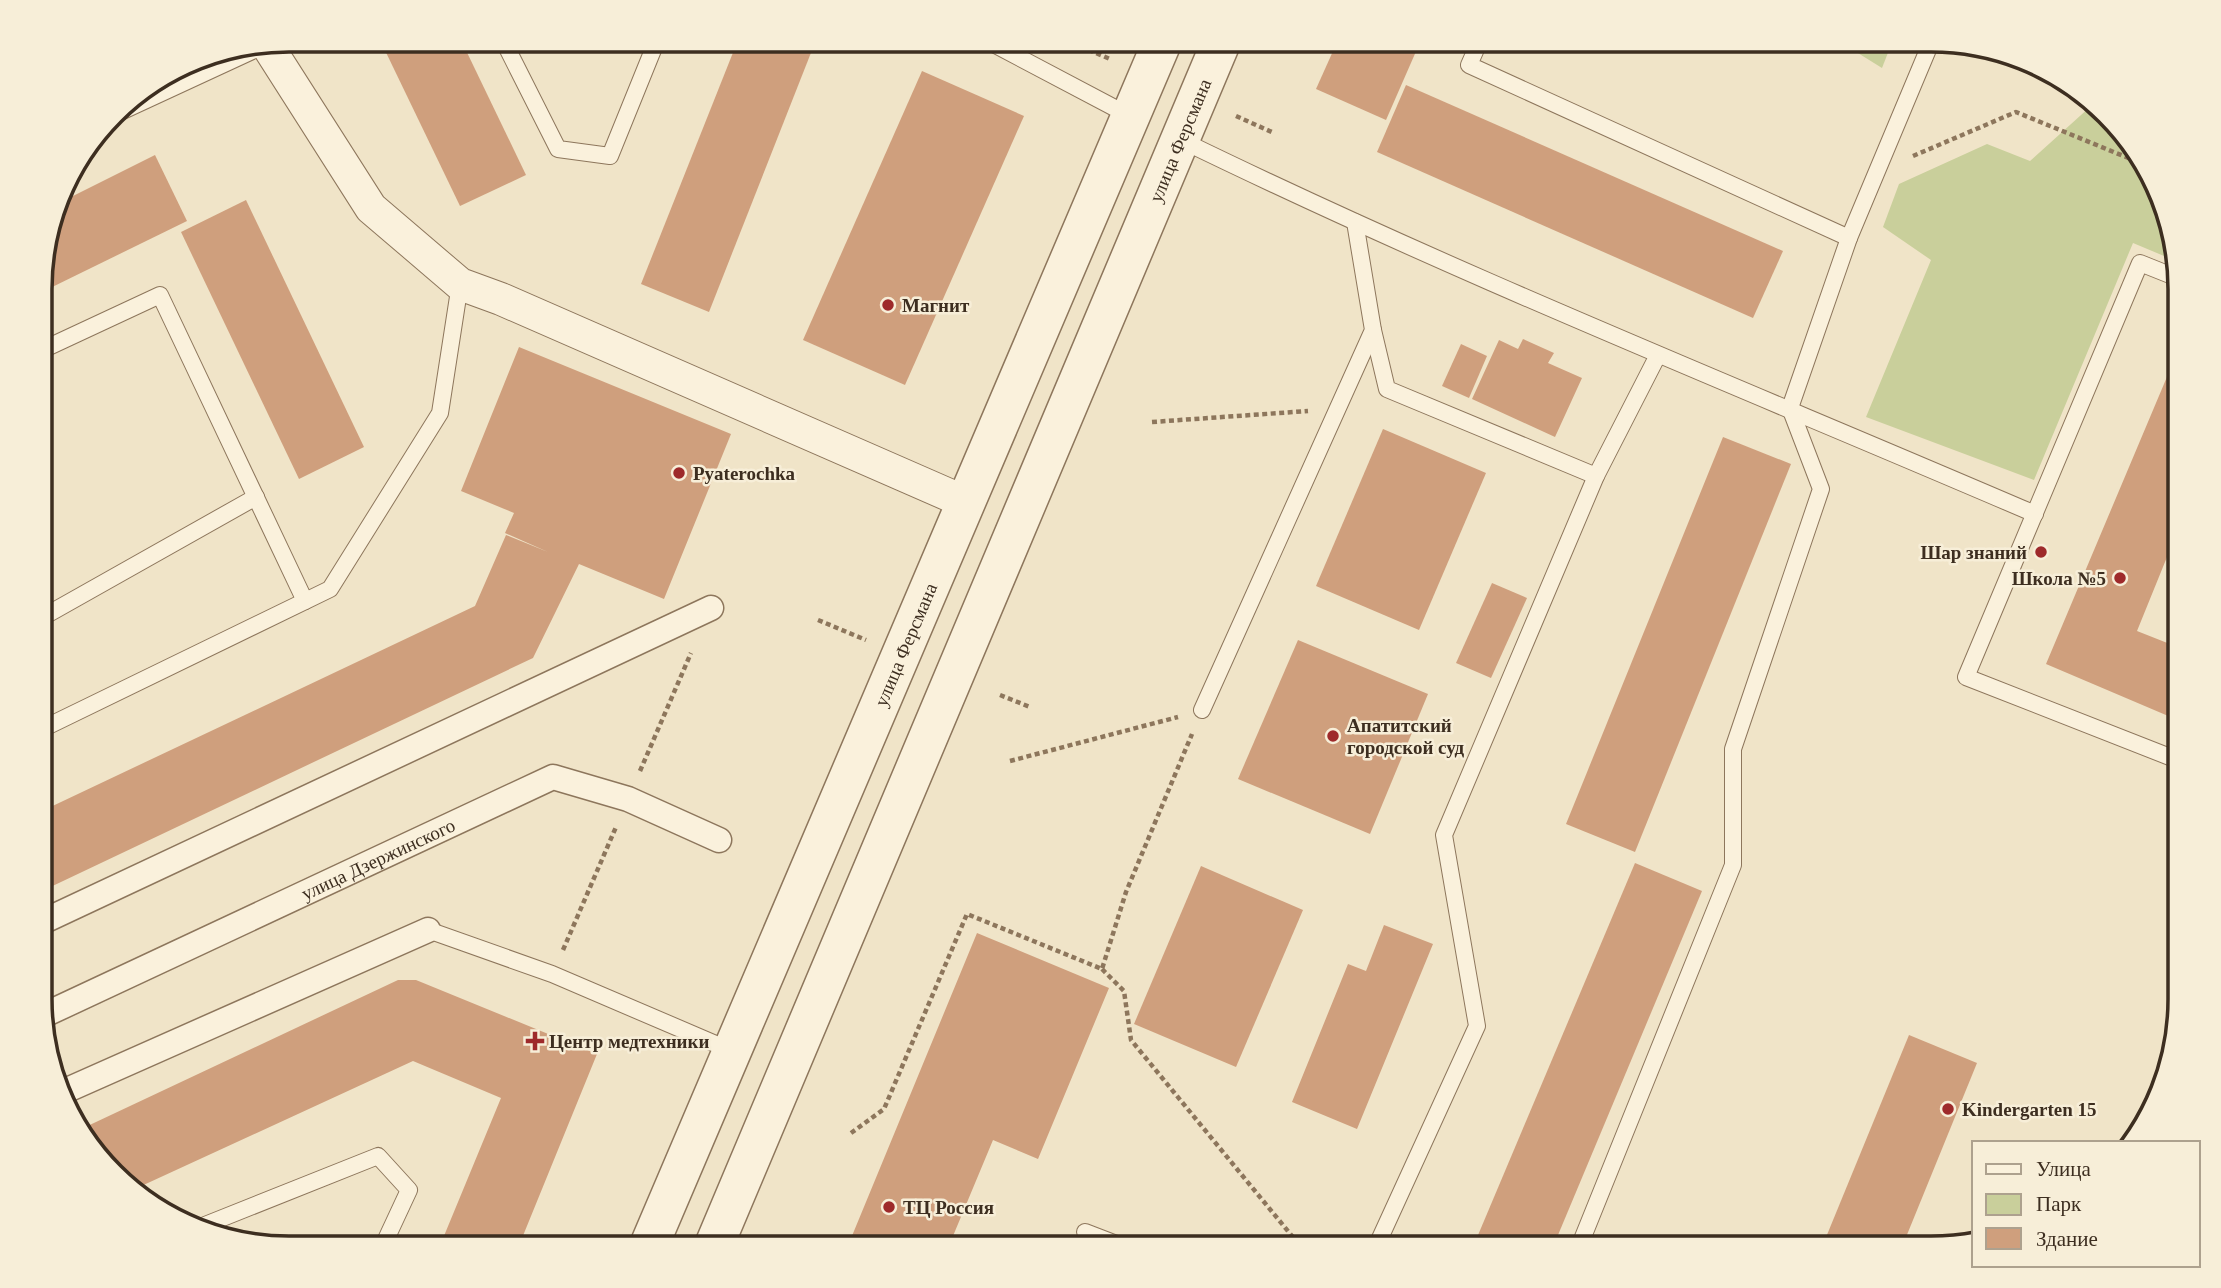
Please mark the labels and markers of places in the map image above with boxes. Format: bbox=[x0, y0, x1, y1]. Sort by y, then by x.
place label: Магнит bbox=[902, 295, 970, 316]
marker: Магнит bbox=[880, 297, 896, 313]
place label: Pyaterochka bbox=[693, 463, 796, 484]
marker: Pyaterochka bbox=[671, 465, 687, 481]
place label: Шар знаний bbox=[1920, 542, 2027, 563]
marker: Шар знаний bbox=[2033, 544, 2049, 560]
place label: Школа №5 bbox=[2012, 568, 2106, 589]
marker: Школа №5 bbox=[2112, 570, 2128, 586]
place label: Апатитский городской суд bbox=[1347, 715, 1465, 758]
marker: Апатитский городской суд bbox=[1325, 728, 1341, 744]
place label: Центр медтехники bbox=[549, 1031, 710, 1052]
marker: Центр медтехники bbox=[527, 1033, 543, 1049]
place label: Kindergarten 15 bbox=[1962, 1099, 2097, 1120]
marker: Kindergarten 15 bbox=[1940, 1101, 1956, 1117]
place label: ТЦ Россия bbox=[903, 1197, 994, 1218]
marker: ТЦ Россия bbox=[881, 1199, 897, 1215]

